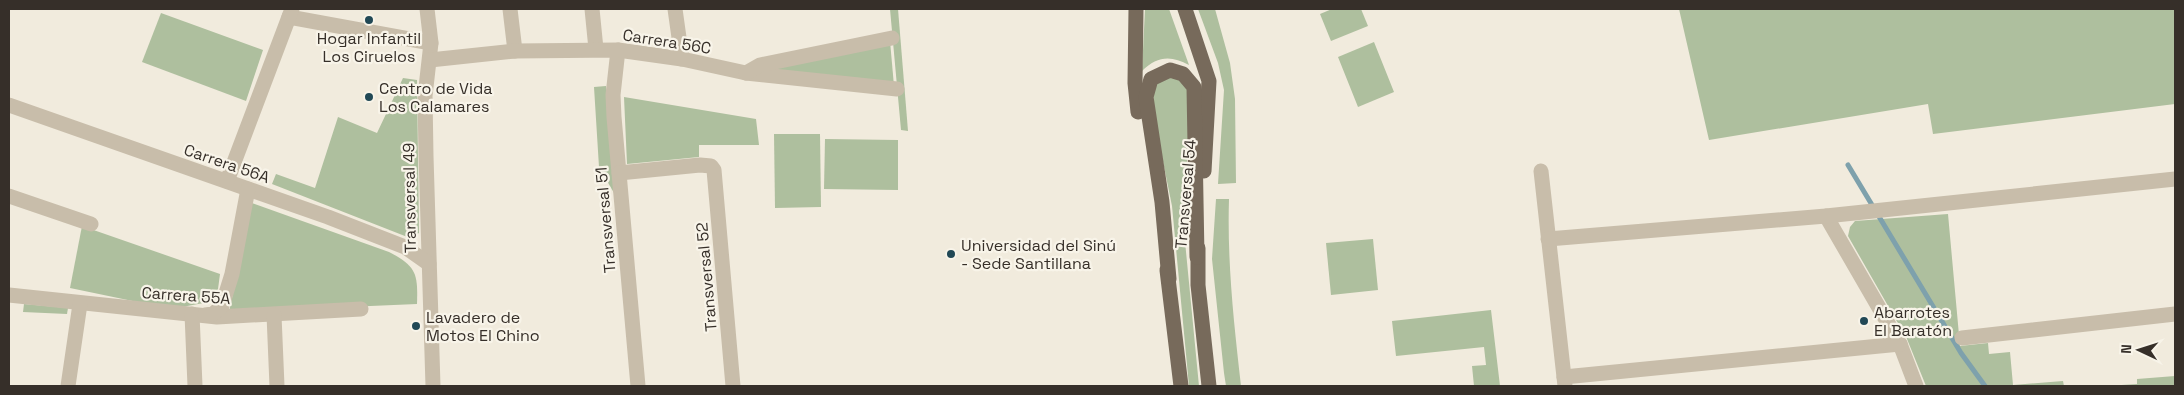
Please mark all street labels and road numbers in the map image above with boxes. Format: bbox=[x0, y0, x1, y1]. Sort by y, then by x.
street label: Carrera 56C bbox=[621, 24, 713, 59]
street label: Transversal 54 bbox=[1170, 138, 1201, 250]
street label: Carrera 56A bbox=[181, 139, 272, 188]
street label: Transversal 49 bbox=[398, 143, 421, 253]
street label: Transversal 51 bbox=[590, 166, 621, 274]
street label: Transversal 52 bbox=[691, 222, 722, 332]
street label: Carrera 55A bbox=[141, 282, 231, 309]

